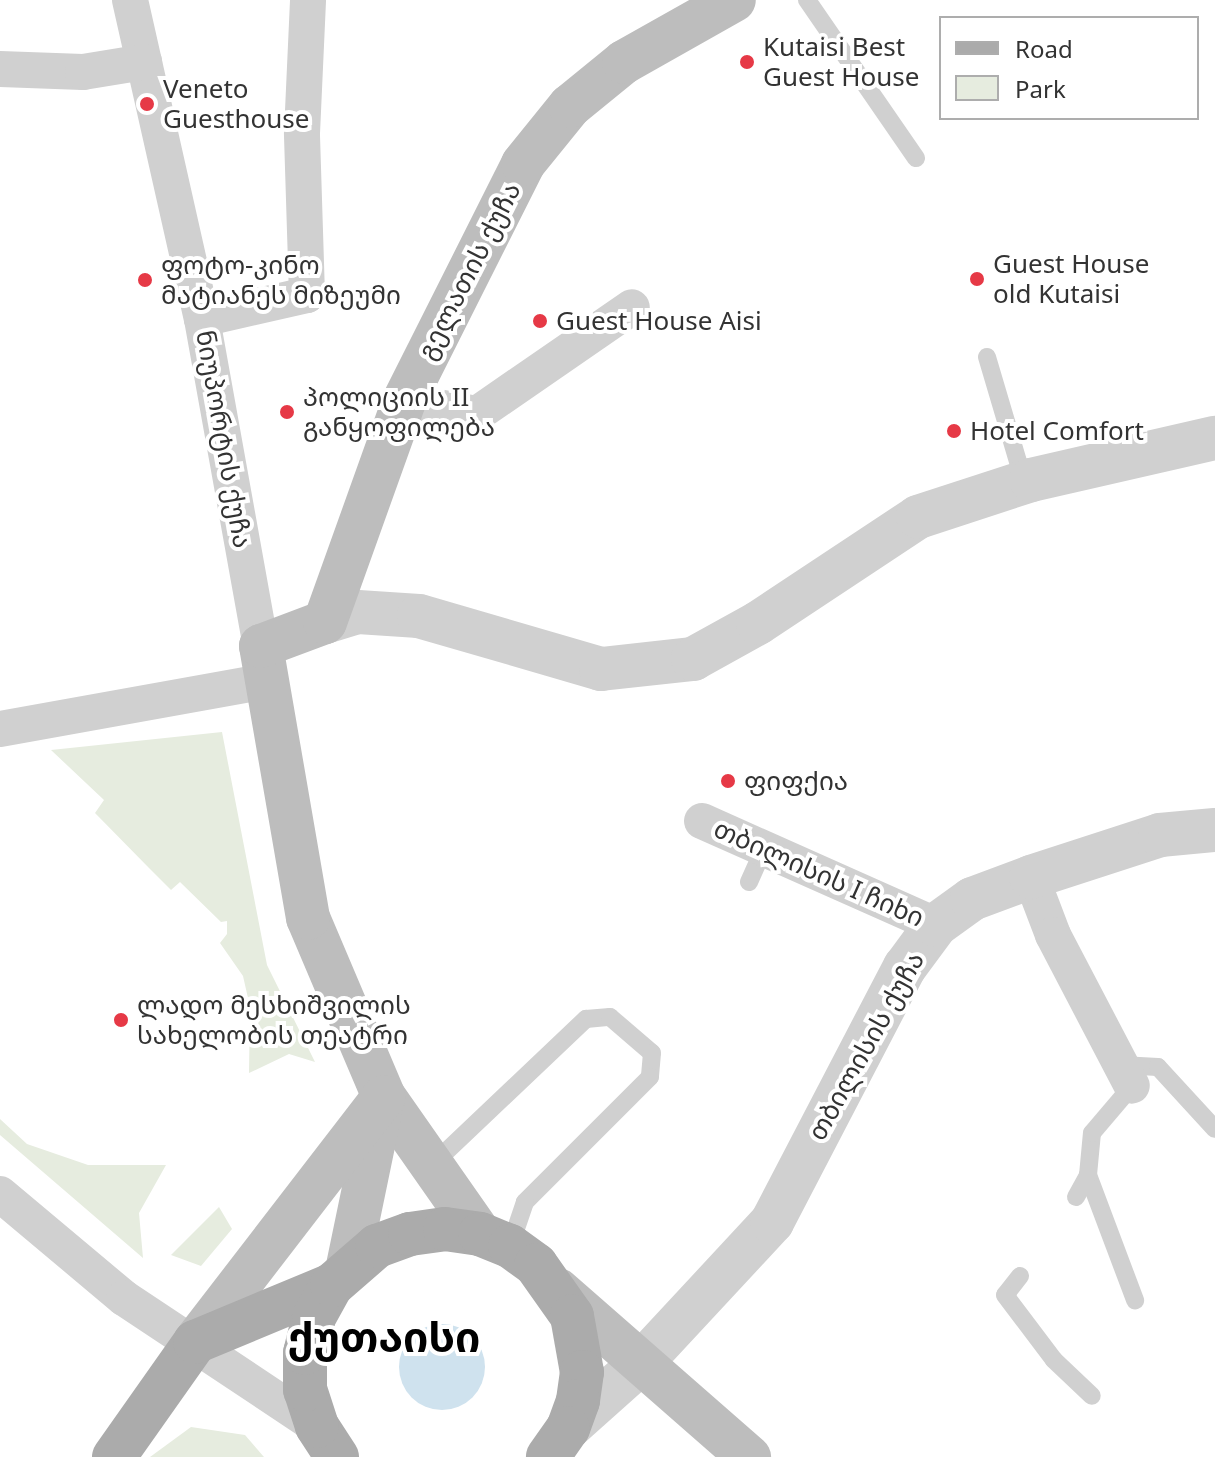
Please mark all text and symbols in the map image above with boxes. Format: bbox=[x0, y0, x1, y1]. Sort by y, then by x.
legend bbox=[939, 16, 1199, 120]
place label: Kutaisi Best Guest House bbox=[763, 31, 919, 92]
text: Road bbox=[1015, 32, 1073, 65]
marker: Kutaisi Best Guest House bbox=[738, 53, 756, 71]
text: Park bbox=[1015, 72, 1066, 105]
place label: Veneto Guesthouse bbox=[163, 73, 309, 134]
marker: Veneto Guesthouse bbox=[138, 95, 156, 113]
street label: გელათის ქუჩა bbox=[411, 177, 527, 365]
place label: Guest House old Kutaisi bbox=[993, 248, 1149, 310]
place label: ფოტო-კინო მატიანეს მიზეუმი bbox=[161, 249, 401, 310]
marker: Guest House old Kutaisi bbox=[968, 270, 986, 288]
marker: ფოტო-კინო მატიანეს მიზეუმი bbox=[136, 271, 154, 289]
place label: Guest House Aisi bbox=[556, 305, 762, 337]
marker: Guest House Aisi bbox=[531, 312, 549, 330]
street label: ნიუპორტის ქუჩა bbox=[189, 328, 259, 550]
place label: პოლიციის II განყოფილება bbox=[303, 381, 495, 442]
marker: პოლიციის II განყოფილება bbox=[278, 403, 296, 421]
place label: Hotel Comfort bbox=[970, 415, 1144, 447]
marker: Hotel Comfort bbox=[945, 422, 963, 440]
place label: ფიფქია bbox=[744, 765, 848, 797]
marker: ფიფქია bbox=[719, 772, 737, 790]
street label: თბილისის I ჩიხი bbox=[709, 813, 929, 933]
street label: თბილისის ქუჩა bbox=[801, 946, 931, 1146]
place label: ლადო მესხიშვილის სახელობის თეატრი bbox=[137, 989, 411, 1050]
marker: ლადო მესხიშვილის სახელობის თეატრი bbox=[112, 1011, 130, 1029]
district label: ქუთაისი bbox=[288, 1311, 480, 1361]

